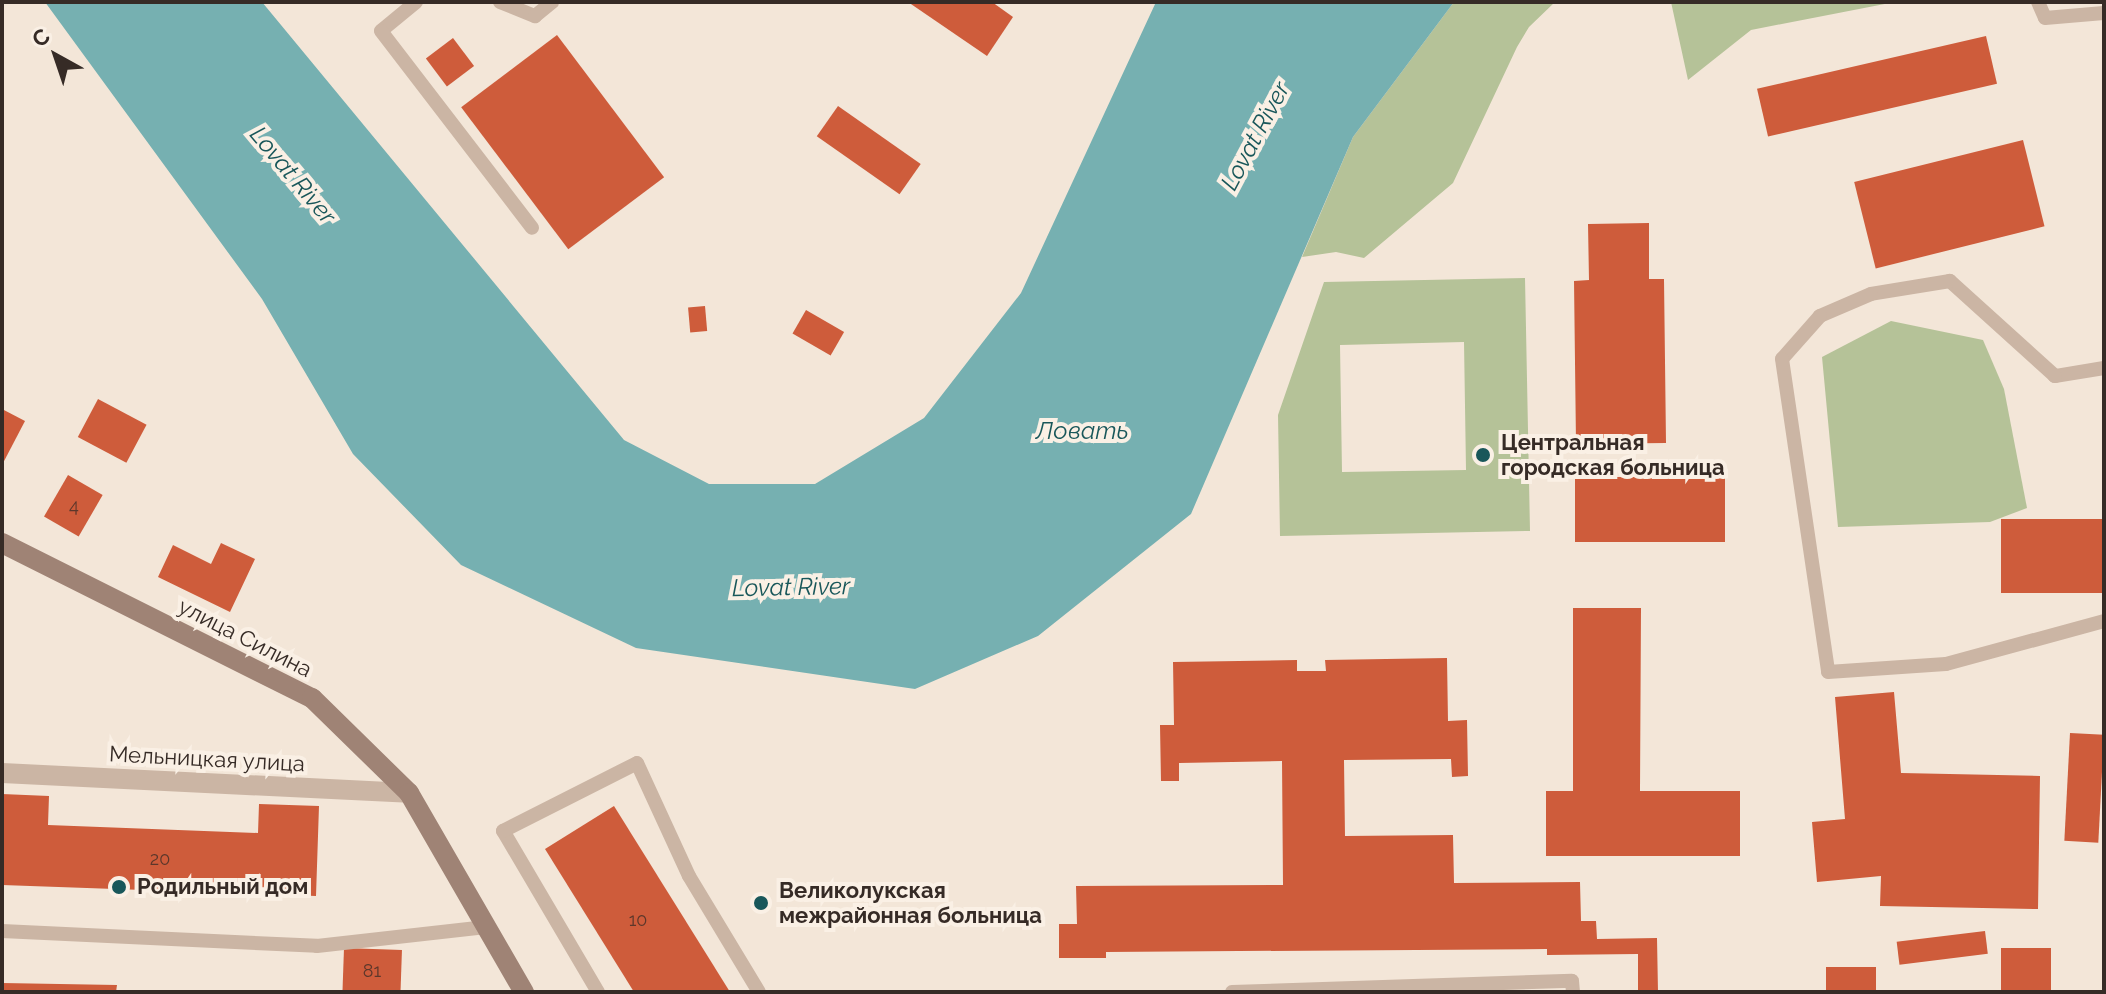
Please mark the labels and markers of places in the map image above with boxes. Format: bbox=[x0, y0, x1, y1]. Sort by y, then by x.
place label: Центральная городская больница bbox=[1501, 429, 1725, 480]
marker: Центральная городская больница bbox=[1472, 444, 1494, 466]
place label: Родильный дом bbox=[137, 874, 308, 900]
marker: Родильный дом bbox=[108, 876, 130, 898]
place label: Великолукская межрайонная больница bbox=[779, 877, 1042, 928]
marker: Великолукская межрайонная больница bbox=[750, 892, 772, 914]

